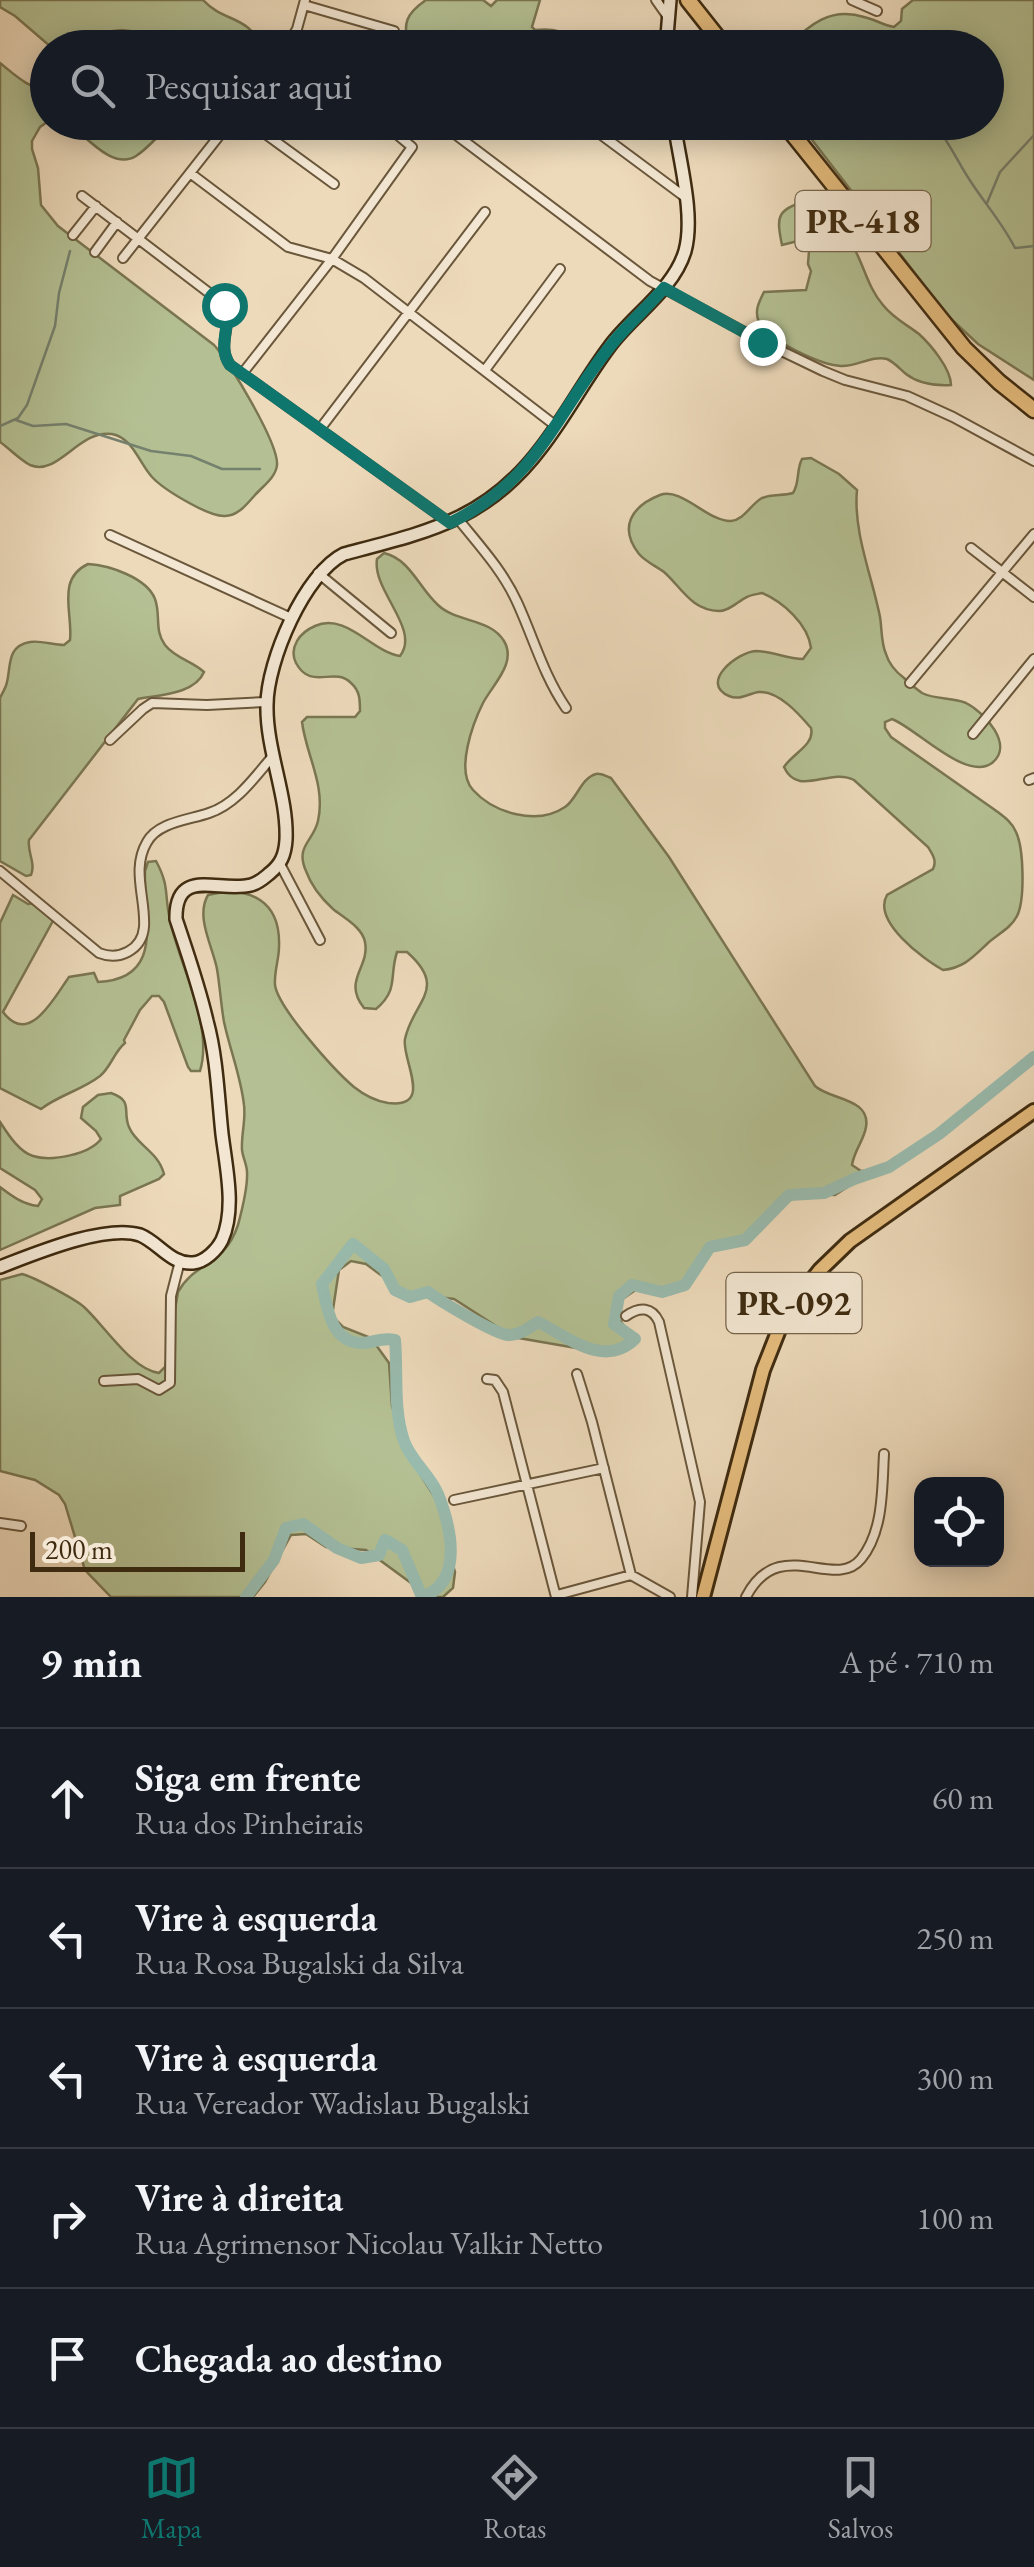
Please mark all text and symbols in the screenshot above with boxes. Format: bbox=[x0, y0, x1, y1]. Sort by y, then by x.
search box bbox=[30, 30, 1004, 140]
icon: search bbox=[65, 58, 120, 113]
text: Pesquisar aqui bbox=[145, 61, 352, 110]
road number: PR-418 bbox=[796, 191, 930, 251]
route start bbox=[202, 283, 248, 329]
route end bbox=[740, 320, 786, 366]
road number: PR-092 bbox=[726, 1273, 862, 1333]
map controls bbox=[914, 1477, 1004, 1567]
button: locate bbox=[914, 1477, 1004, 1567]
scale bar bbox=[30, 1527, 245, 1572]
text: 200 m bbox=[45, 1531, 113, 1567]
text: 9 min bbox=[40, 1635, 142, 1690]
text: A pé · 710 m bbox=[840, 1641, 994, 1683]
text: Siga em frente bbox=[135, 1753, 361, 1802]
icon: ahead bbox=[40, 1771, 95, 1826]
text: 60 m bbox=[932, 1777, 994, 1819]
text: Rua dos Pinheirais bbox=[135, 1802, 363, 1844]
text: Vire à esquerda bbox=[135, 1893, 377, 1942]
icon: left bbox=[40, 1911, 95, 1966]
text: 250 m bbox=[917, 1917, 994, 1959]
text: Rua Rosa Bugalski da Silva bbox=[135, 1942, 464, 1984]
text: Vire à esquerda bbox=[135, 2033, 377, 2082]
icon: left bbox=[40, 2051, 95, 2106]
text: 300 m bbox=[917, 2057, 994, 2099]
text: Rua Vereador Wadislau Bugalski bbox=[135, 2082, 530, 2124]
text: Vire à direita bbox=[135, 2173, 343, 2222]
icon: right bbox=[40, 2191, 95, 2246]
text: 100 m bbox=[917, 2197, 994, 2239]
text: Rua Agrimensor Nicolau Valkir Netto bbox=[135, 2222, 603, 2264]
icon: arrive bbox=[40, 2331, 95, 2386]
text: Chegada ao destino bbox=[135, 2334, 442, 2383]
tab: Mapa bbox=[141, 2450, 202, 2546]
tab: Rotas bbox=[483, 2450, 546, 2546]
tab: Salvos bbox=[828, 2450, 893, 2546]

